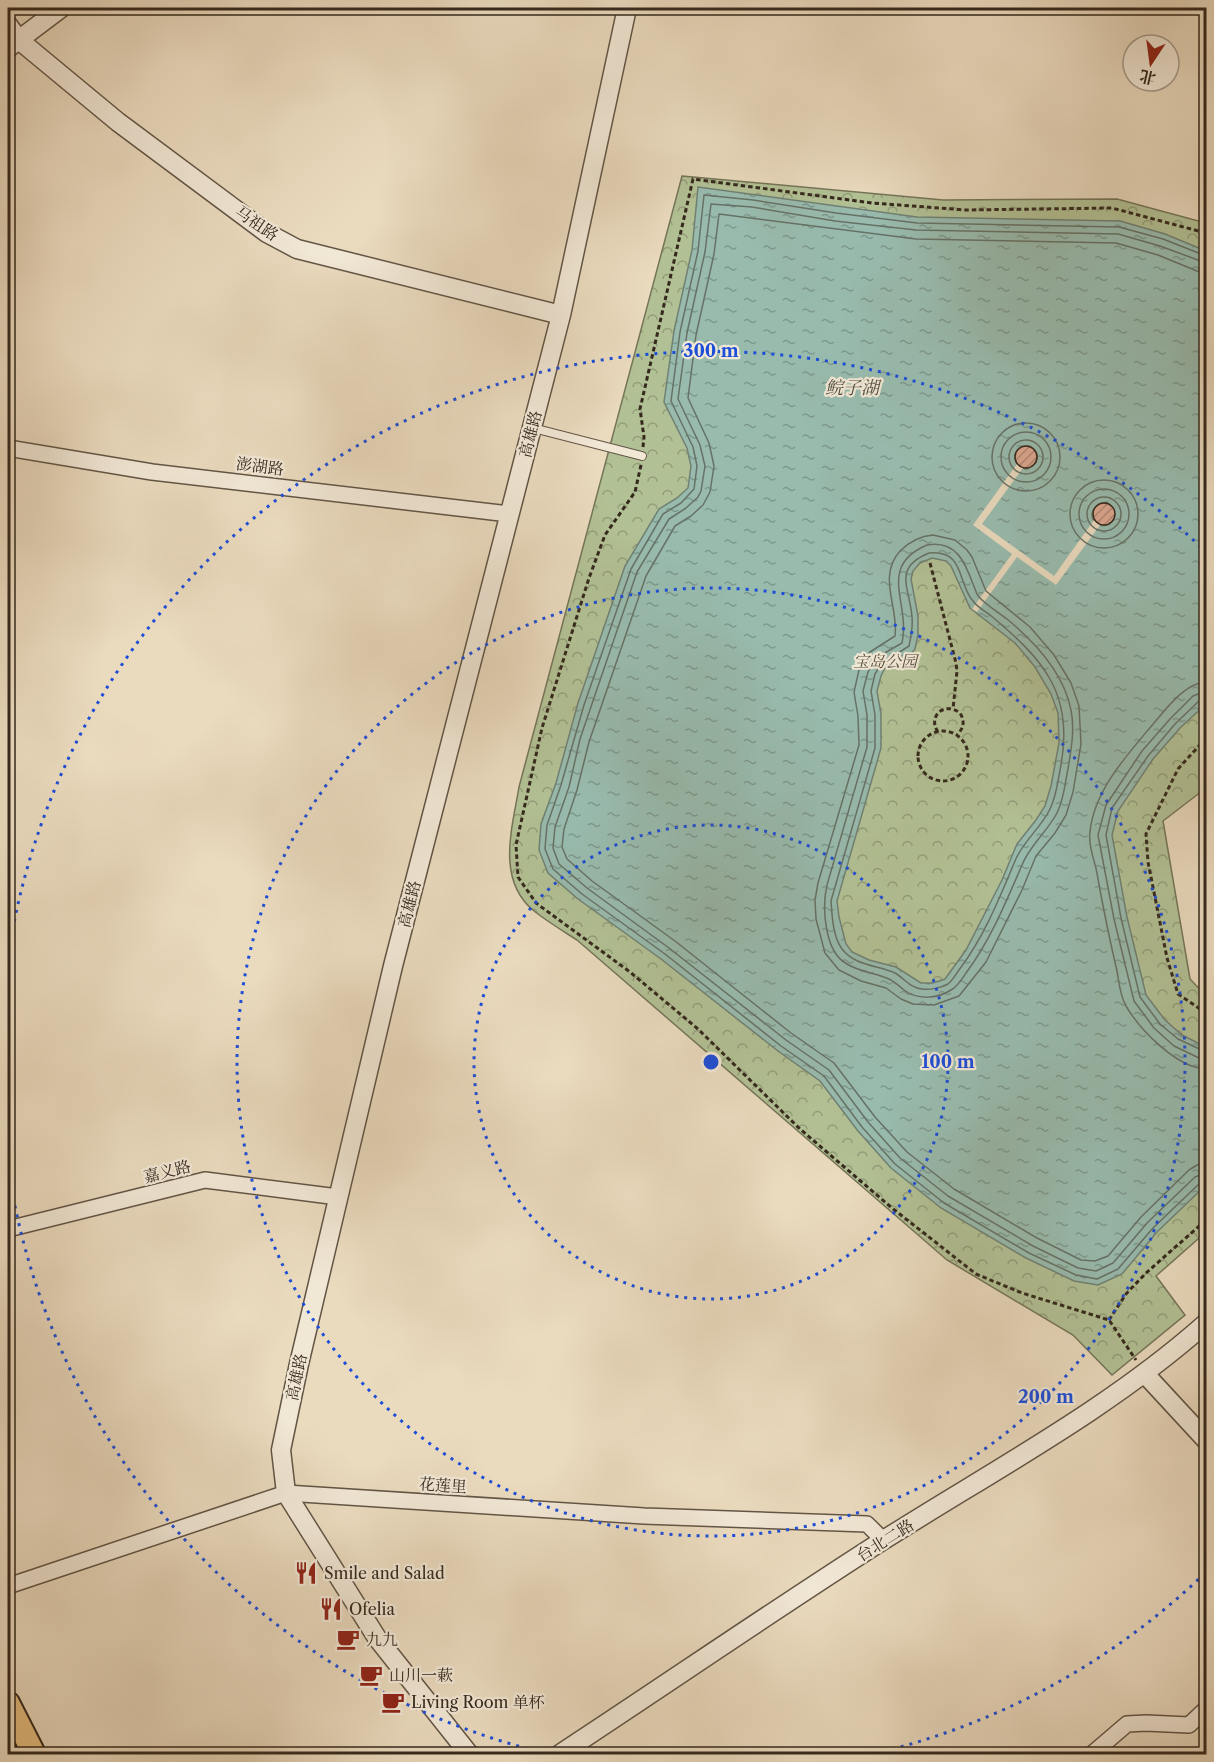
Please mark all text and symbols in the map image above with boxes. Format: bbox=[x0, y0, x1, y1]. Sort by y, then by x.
north arrow bbox=[1121, 33, 1181, 93]
text: 北 bbox=[1138, 66, 1158, 89]
street label: 马祖路 bbox=[232, 201, 282, 245]
text: 300 m bbox=[683, 340, 739, 362]
water label: 鲩子湖 bbox=[825, 377, 882, 399]
street label: 高雄路 bbox=[514, 408, 546, 460]
street label: 澎湖路 bbox=[235, 453, 285, 479]
park label: 宝岛公园 bbox=[853, 651, 920, 671]
street label: 高雄路 bbox=[393, 878, 425, 930]
text: 100 m bbox=[921, 1051, 975, 1073]
centre of rings bbox=[701, 1052, 721, 1072]
street label: 嘉义路 bbox=[141, 1155, 193, 1187]
street label: 高雄路 bbox=[281, 1351, 311, 1403]
text: 200 m bbox=[1018, 1386, 1074, 1408]
street label: 花莲里 bbox=[418, 1473, 468, 1497]
street label: 台北二路 bbox=[853, 1515, 917, 1565]
restaurant icon: Smile and Salad bbox=[293, 1560, 319, 1586]
place label: Smile and Salad bbox=[324, 1563, 445, 1583]
restaurant icon: Ofelia bbox=[318, 1596, 344, 1622]
place label: Ofelia bbox=[349, 1599, 395, 1619]
cafe icon: 九九 bbox=[335, 1626, 361, 1652]
place label: 九九 bbox=[366, 1629, 398, 1649]
cafe icon: 山川一蔌 bbox=[358, 1662, 384, 1688]
place label: 山川一蔌 bbox=[389, 1665, 453, 1685]
cafe icon: Living Room 单杯 bbox=[380, 1689, 406, 1715]
place label: Living Room 单杯 bbox=[411, 1692, 545, 1712]

